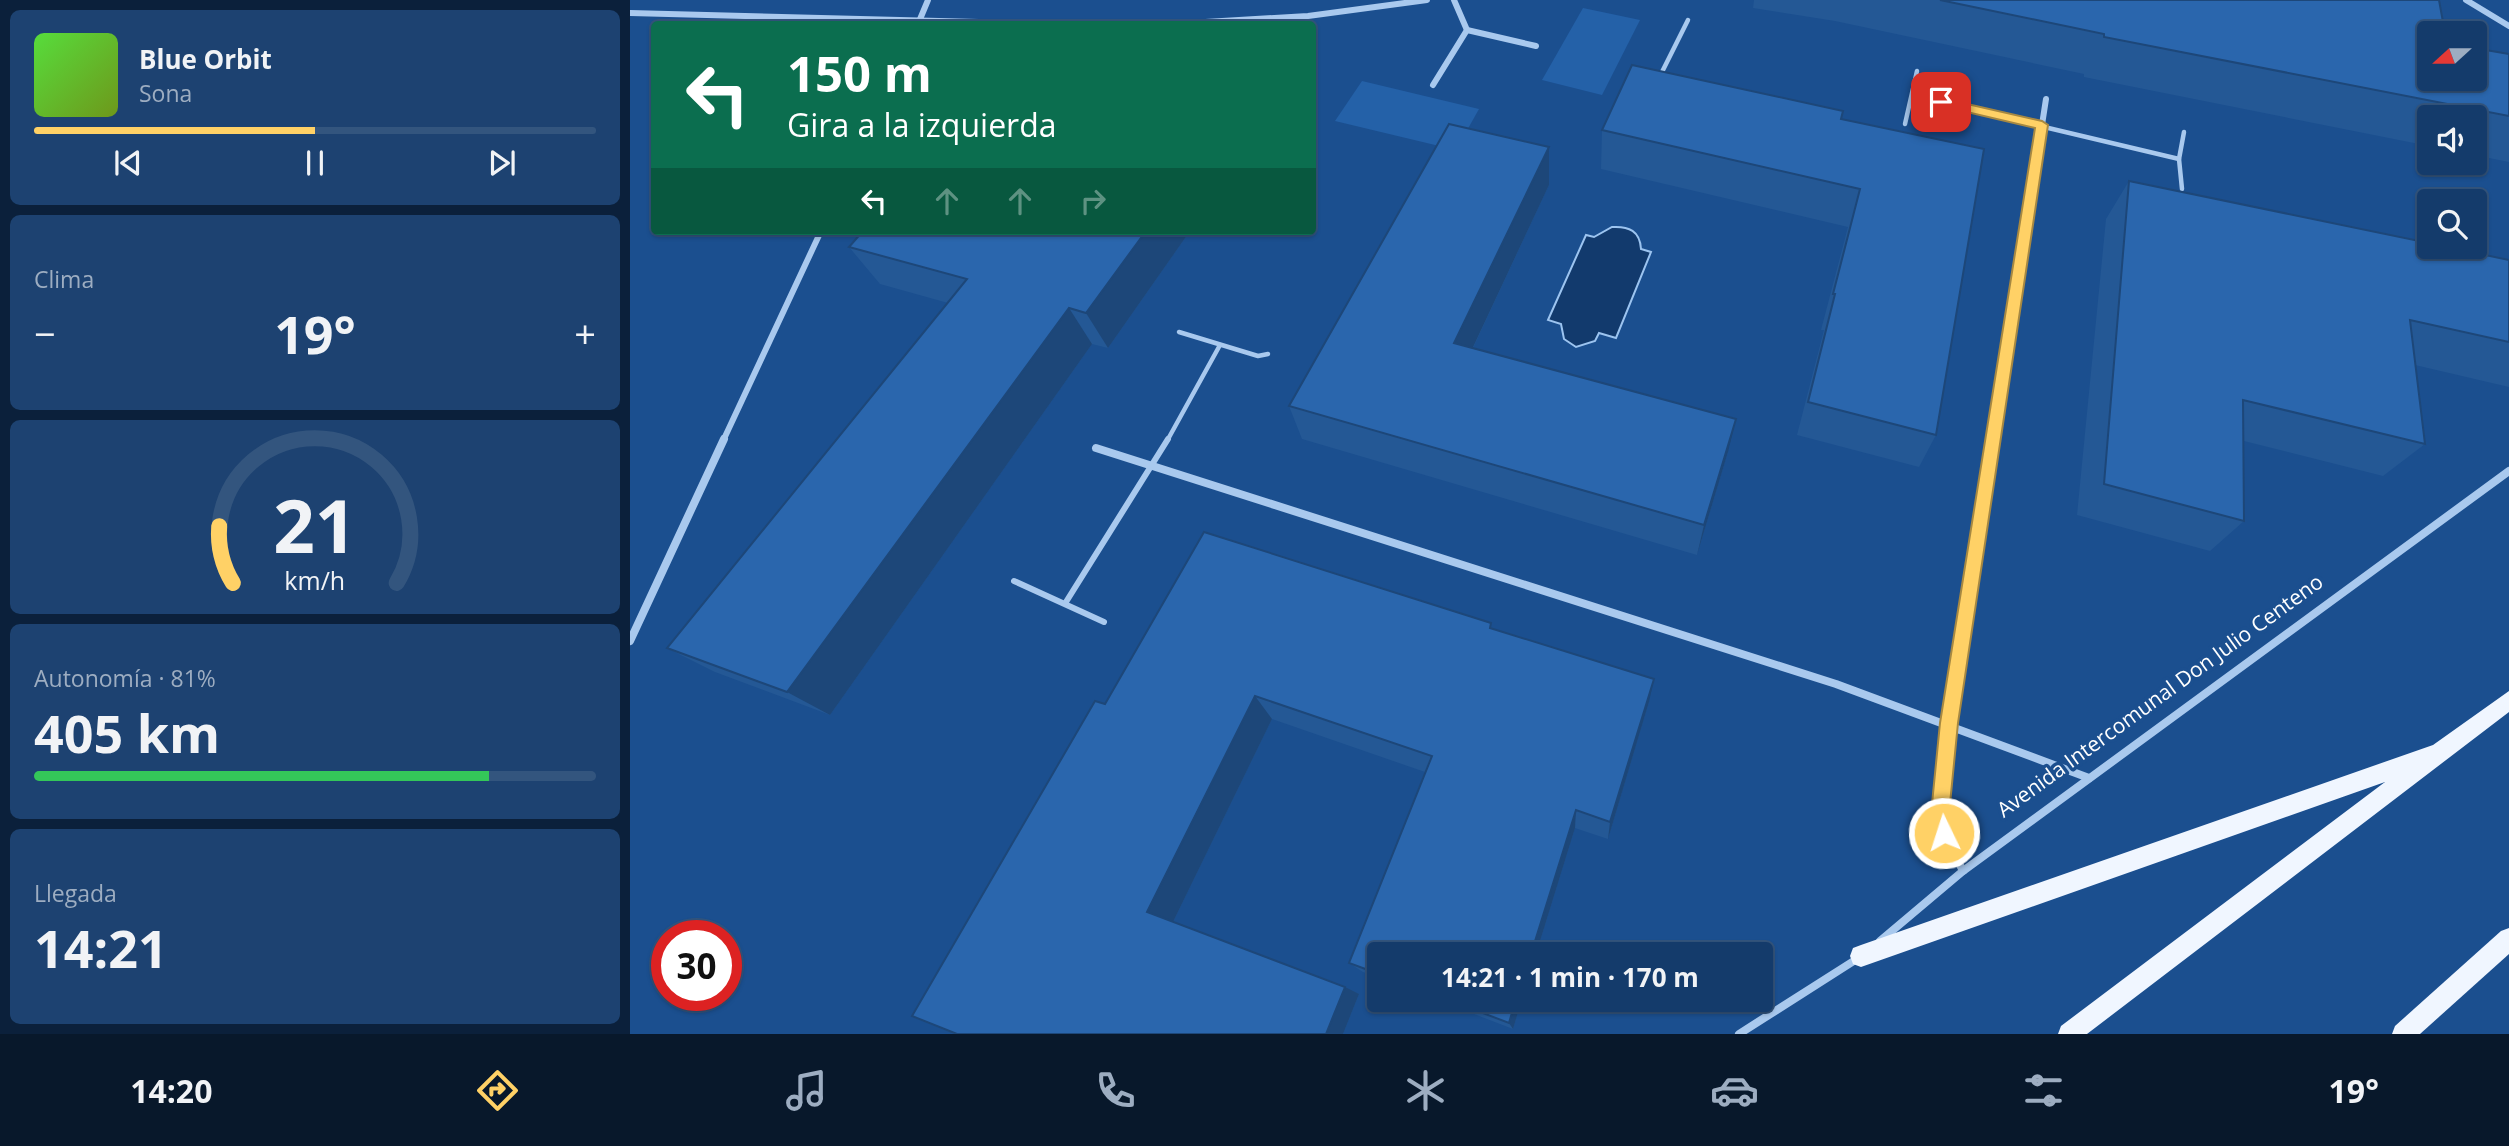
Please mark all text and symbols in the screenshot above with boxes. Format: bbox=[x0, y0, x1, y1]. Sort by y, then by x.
north arrow bbox=[2417, 21, 2487, 91]
map controls bbox=[2417, 21, 2487, 259]
text: 150 m bbox=[787, 40, 932, 106]
text: Blue Orbit bbox=[139, 41, 272, 77]
icon: left bbox=[672, 49, 763, 140]
pin bbox=[1911, 72, 1971, 132]
text: Sona bbox=[139, 77, 192, 109]
icon: arrive bbox=[1922, 83, 1960, 121]
text: Gira a la izquierda bbox=[787, 103, 1057, 146]
button: sound bbox=[2417, 105, 2487, 175]
icon: previous bbox=[109, 144, 147, 182]
icon: pause bbox=[296, 144, 334, 182]
icon: next bbox=[483, 144, 521, 182]
icon: left bbox=[855, 182, 893, 220]
icon: ahead bbox=[928, 182, 966, 220]
icon: ahead bbox=[1001, 182, 1039, 220]
icon: right bbox=[1074, 182, 1112, 220]
button: search bbox=[2417, 189, 2487, 259]
text: Clima bbox=[34, 263, 94, 295]
text: 19° bbox=[274, 298, 356, 369]
text: − bbox=[34, 307, 56, 359]
text: + bbox=[574, 307, 596, 359]
text: 21 bbox=[273, 475, 357, 574]
text: km/h bbox=[285, 563, 345, 597]
street label: Avenida Intercomunal Don Julio Centeno bbox=[1991, 567, 2328, 823]
text: Autonomía · 81% bbox=[34, 662, 216, 694]
text: 405 km bbox=[34, 697, 220, 768]
position arrow bbox=[1907, 796, 1981, 870]
text: Llegada bbox=[34, 877, 117, 909]
text: 14:21 bbox=[34, 912, 168, 983]
speed limit sign: 30 bbox=[651, 920, 742, 1011]
text: 14:21 · 1 min · 170 m bbox=[1441, 959, 1699, 995]
icon: directions bbox=[473, 1066, 522, 1115]
icon: music bbox=[782, 1066, 831, 1115]
icon: phone bbox=[1091, 1066, 1140, 1115]
icon: climate bbox=[1401, 1066, 1450, 1115]
icon: car bbox=[1710, 1066, 1759, 1115]
icon: filters bbox=[2019, 1066, 2068, 1115]
text: 14:20 bbox=[130, 1069, 212, 1112]
text: 19° bbox=[2329, 1069, 2379, 1112]

